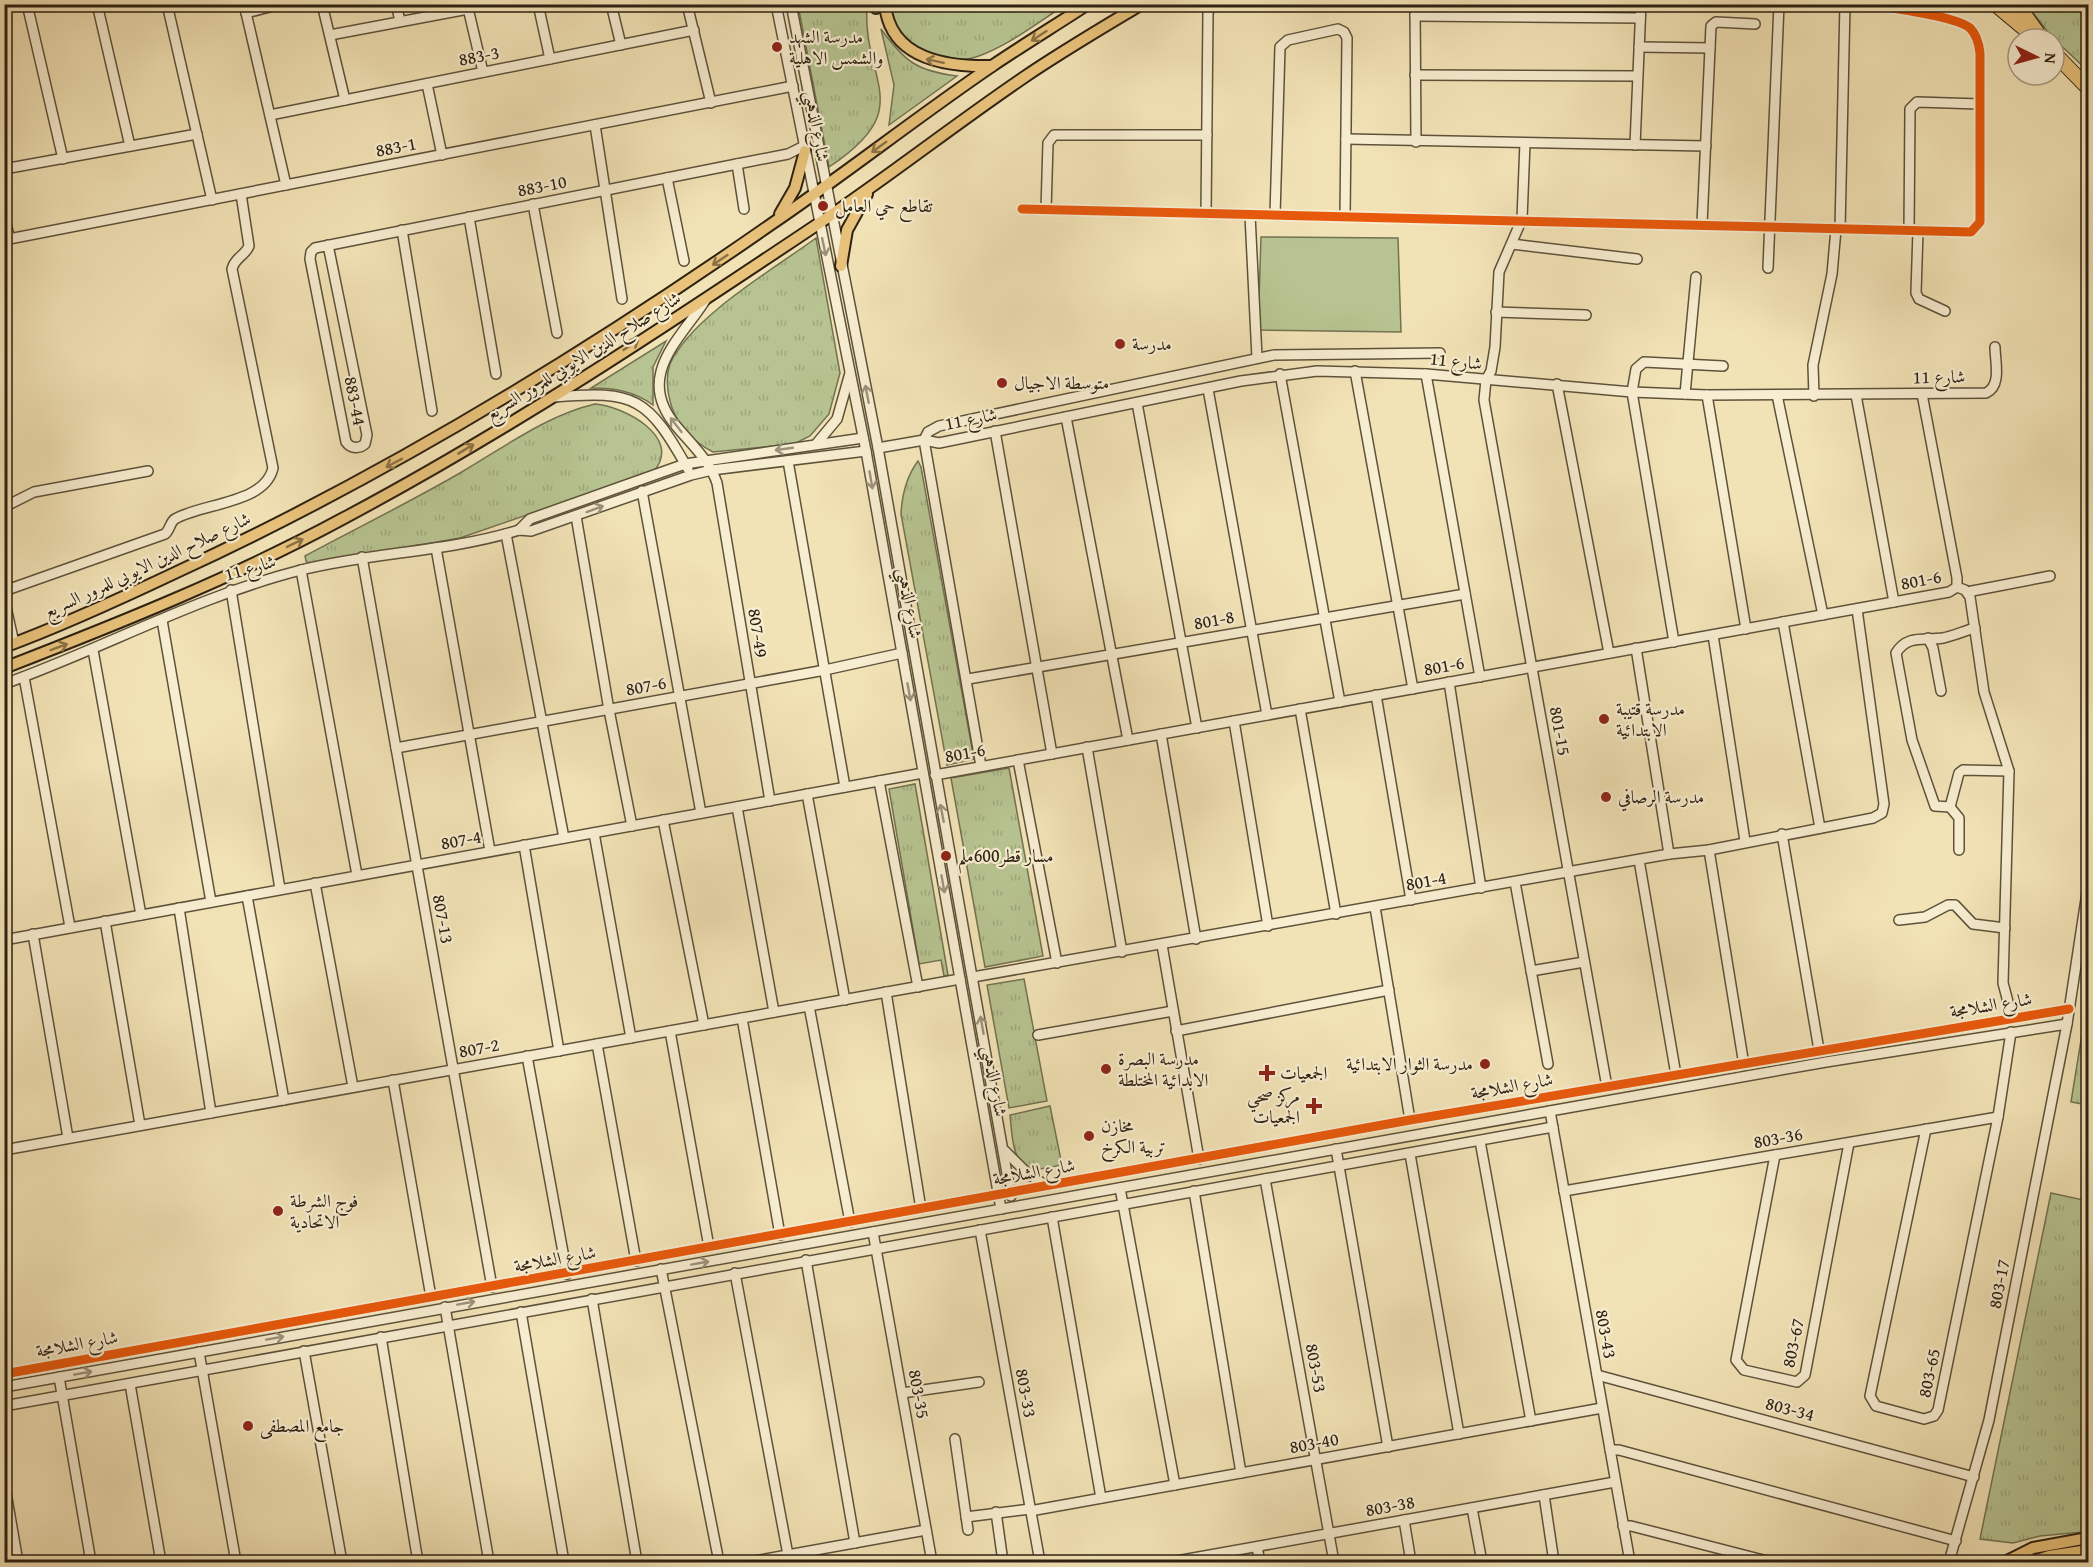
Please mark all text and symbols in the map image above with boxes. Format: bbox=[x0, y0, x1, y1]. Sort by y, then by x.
place label: مدرسة الشهد والشمس الاهلية bbox=[789, 23, 884, 71]
north arrow bbox=[2006, 27, 2066, 87]
one-way arrow bbox=[1031, 30, 1048, 42]
street label: 883-3 bbox=[456, 38, 502, 73]
marker: مدرسة الشهد والشمس الاهلية bbox=[770, 40, 784, 54]
text: N bbox=[2038, 52, 2063, 65]
one-way arrow bbox=[925, 55, 945, 66]
street label: شارع الذهبي bbox=[794, 88, 837, 164]
street label: 883-1 bbox=[373, 129, 419, 164]
one-way arrow bbox=[871, 141, 887, 153]
street label: 883-10 bbox=[515, 167, 569, 203]
place label: تقاطع حي العامل bbox=[835, 192, 933, 222]
marker: تقاطع حي العامل bbox=[816, 199, 830, 213]
one-way arrow bbox=[818, 238, 830, 257]
one-way arrow bbox=[712, 254, 728, 266]
street label: شارع صلاح الدين الايوبي للمرور السريع bbox=[480, 284, 687, 429]
place label: مدرسة bbox=[1132, 330, 1172, 357]
marker: مدرسة bbox=[1113, 337, 1127, 351]
one-way arrow bbox=[622, 339, 639, 351]
street label: شارع 11 bbox=[1428, 344, 1484, 379]
street label: شارع 11 bbox=[1912, 363, 1966, 392]
place label: متوسطة الاجيال bbox=[1014, 369, 1109, 396]
street label: 883-44 bbox=[338, 374, 373, 428]
marker: متوسطة الاجيال bbox=[995, 376, 1009, 390]
one-way arrow bbox=[861, 384, 872, 404]
street label: شارع 11 bbox=[943, 400, 1000, 439]
one-way arrow bbox=[670, 417, 682, 433]
one-way arrow bbox=[457, 443, 474, 455]
one-way arrow bbox=[775, 443, 795, 454]
one-way arrow bbox=[386, 457, 403, 469]
one-way arrow bbox=[866, 469, 877, 489]
one-way arrow bbox=[585, 502, 603, 513]
street label: شارع صلاح الدين الايوبي للمرور السريع bbox=[39, 505, 256, 627]
one-way arrow bbox=[285, 536, 303, 548]
street label: شارع 11 bbox=[221, 547, 279, 590]
street label: 801-6 bbox=[1898, 562, 1944, 597]
street label: شارع الذهبي bbox=[887, 565, 930, 641]
street label: 801-8 bbox=[1191, 603, 1236, 636]
street label: 807-49 bbox=[741, 606, 776, 659]
one-way arrow bbox=[49, 641, 68, 652]
street label: 801-6 bbox=[1421, 649, 1466, 682]
street label: 807-6 bbox=[623, 669, 668, 702]
one-way arrow bbox=[904, 682, 915, 702]
place label: مدرسة قتيبة الابتدائية bbox=[1616, 695, 1685, 743]
street label: 801-15 bbox=[1543, 704, 1578, 758]
marker: مدرسة قتيبة الابتدائية bbox=[1597, 712, 1611, 726]
street label: 801-6 bbox=[942, 736, 987, 769]
place label: مدرسة الرصافي bbox=[1618, 783, 1704, 812]
marker: مدرسة الرصافي bbox=[1599, 790, 1613, 804]
one-way arrow bbox=[936, 804, 947, 823]
street label: 807-4 bbox=[438, 823, 483, 856]
place label: مسار قطر600ملم bbox=[958, 842, 1054, 874]
marker: مسار قطر600ملم bbox=[939, 849, 953, 863]
street label: 801-4 bbox=[1403, 864, 1448, 897]
one-way arrow bbox=[937, 874, 948, 894]
street label: 807-13 bbox=[426, 892, 461, 946]
street label: شارع الشلامجة bbox=[1948, 985, 2034, 1026]
one-way arrow bbox=[976, 1016, 987, 1035]
street label: 807-2 bbox=[456, 1031, 501, 1064]
street label: شارع الذهبي bbox=[972, 1043, 1015, 1119]
place label: مدرسة البصرة الابدائية المختلطة bbox=[1118, 1045, 1208, 1093]
place label: مدرسة الثوار الابتدائية bbox=[1346, 1050, 1473, 1077]
marker: مدرسة الثوار الابتدائية bbox=[1478, 1057, 1492, 1071]
place label: الجمعيات bbox=[1280, 1059, 1327, 1086]
marker: مدرسة البصرة الابدائية المختلطة bbox=[1099, 1062, 1113, 1076]
marker: الجمعيات bbox=[1258, 1064, 1276, 1082]
street label: شارع الشلامجة bbox=[1469, 1065, 1555, 1108]
place label: مركز صحي الجمعيات bbox=[1247, 1082, 1300, 1130]
marker: مركز صحي الجمعيات bbox=[1305, 1097, 1323, 1115]
place label: مخازن تربية الكرخ bbox=[1101, 1112, 1166, 1163]
street label: 803-36 bbox=[1751, 1120, 1805, 1155]
marker: مخازن تربية الكرخ bbox=[1082, 1129, 1096, 1143]
street label: شارع الشلامجة bbox=[991, 1151, 1077, 1194]
place label: فوج الشرطة الاتحادية bbox=[290, 1187, 358, 1235]
marker: فوج الشرطة الاتحادية bbox=[271, 1204, 285, 1218]
street label: شارع الشلامجة bbox=[512, 1238, 598, 1281]
one-way arrow bbox=[690, 1257, 709, 1268]
street label: 803-17 bbox=[1981, 1257, 2016, 1311]
one-way arrow bbox=[456, 1297, 476, 1308]
street label: 803-43 bbox=[1589, 1307, 1624, 1361]
street label: 803-67 bbox=[1774, 1316, 1811, 1370]
street label: شارع الشلامجة bbox=[34, 1323, 120, 1366]
one-way arrow bbox=[264, 1332, 284, 1343]
street label: 803-53 bbox=[1299, 1341, 1334, 1395]
street label: 803-65 bbox=[1910, 1346, 1947, 1400]
street label: 803-33 bbox=[1009, 1366, 1044, 1420]
one-way arrow bbox=[72, 1367, 92, 1378]
street label: 803-35 bbox=[902, 1367, 937, 1421]
street label: 803-34 bbox=[1763, 1389, 1818, 1428]
place label: جامع المصطفى bbox=[260, 1412, 344, 1442]
marker: جامع المصطفى bbox=[241, 1419, 255, 1433]
street label: 803-40 bbox=[1287, 1425, 1341, 1460]
street label: 803-38 bbox=[1363, 1488, 1417, 1523]

